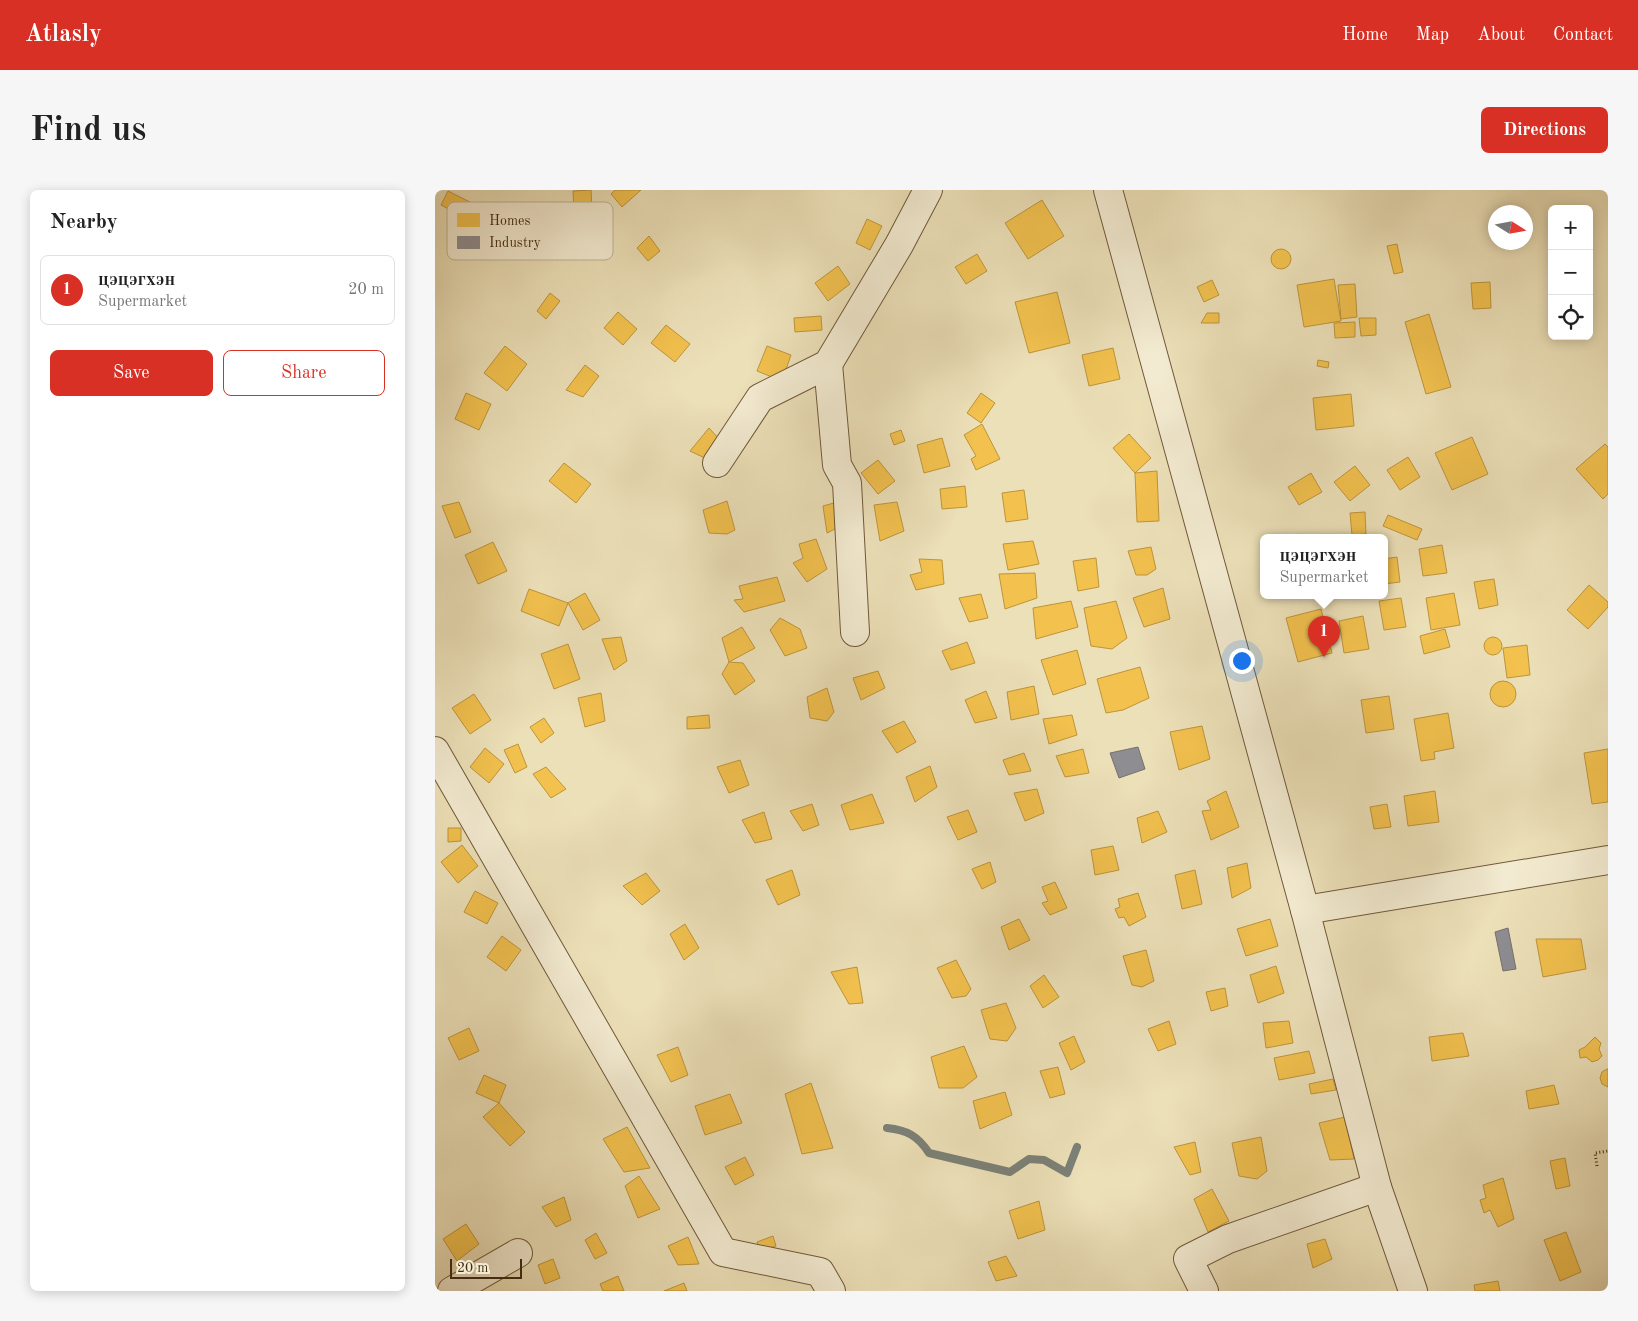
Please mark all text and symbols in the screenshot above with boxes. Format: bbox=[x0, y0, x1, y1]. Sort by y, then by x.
text: Atlasly bbox=[25, 23, 102, 47]
text: Home bbox=[1342, 26, 1388, 44]
text: Map bbox=[1416, 26, 1449, 44]
text: About bbox=[1477, 26, 1525, 44]
text: Contact bbox=[1553, 26, 1613, 44]
button: Directions bbox=[1481, 107, 1608, 153]
text: Find us bbox=[30, 113, 146, 148]
legend bbox=[447, 202, 613, 260]
north arrow bbox=[1488, 205, 1533, 250]
map controls bbox=[1548, 205, 1593, 340]
button: + bbox=[1548, 205, 1593, 250]
text: Nearby bbox=[50, 212, 118, 233]
text: Homes bbox=[489, 214, 531, 228]
text: Industry bbox=[489, 236, 542, 250]
button: − bbox=[1548, 250, 1593, 295]
text: цэцэгхэн bbox=[98, 271, 175, 290]
text: 1 bbox=[62, 282, 72, 298]
text: 20 m bbox=[348, 282, 384, 298]
text: Supermarket bbox=[98, 294, 187, 310]
button: locate bbox=[1548, 295, 1593, 340]
button: Save bbox=[50, 350, 213, 396]
button: Share bbox=[223, 350, 385, 396]
popup bbox=[1260, 534, 1388, 599]
text: цэцэгхэн bbox=[1279, 547, 1357, 566]
text: Supermarket bbox=[1279, 570, 1369, 586]
pin: 1 bbox=[1308, 616, 1340, 657]
your location bbox=[1229, 648, 1255, 674]
scale bar bbox=[450, 1256, 523, 1279]
text: 20 m bbox=[457, 1261, 488, 1275]

